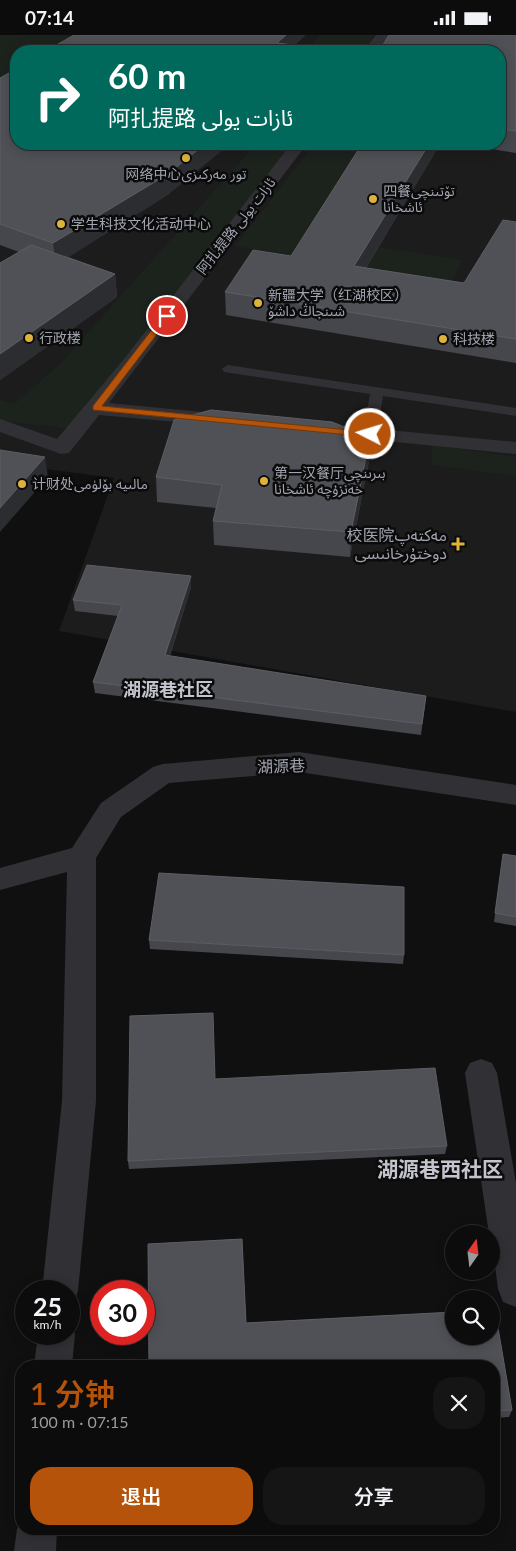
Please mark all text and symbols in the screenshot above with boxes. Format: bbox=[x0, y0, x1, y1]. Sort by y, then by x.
text: 07:14 bbox=[25, 6, 74, 29]
text: 60 m bbox=[108, 54, 186, 96]
icon: right bbox=[25, 65, 90, 130]
text: 阿扎提路 ئازات يولى bbox=[108, 104, 293, 131]
marker: 网络中心تور مەركىزى bbox=[180, 152, 192, 164]
place label: 网络中心تور مەركىزى bbox=[125, 165, 247, 183]
street label: 阿扎提路 ئازات يولى bbox=[193, 174, 279, 278]
place label: 四餐تۆتىنچى ئاشخانا bbox=[383, 182, 455, 215]
marker: 四餐تۆتىنچى ئاشخانا bbox=[367, 193, 379, 205]
place label: 学生科技文化活动中心 bbox=[71, 215, 211, 232]
marker: 学生科技文化活动中心 bbox=[55, 218, 67, 230]
place label: 新疆大学（红湖校区） شىنجاڭ داشۆ bbox=[268, 286, 408, 320]
pin bbox=[146, 295, 188, 337]
marker: 新疆大学（红湖校区） شىنجاڭ داشۆ bbox=[252, 297, 264, 309]
icon: arrive bbox=[153, 302, 181, 330]
place label: 行政楼 bbox=[39, 329, 81, 346]
place label: 科技楼 bbox=[453, 330, 495, 347]
marker: 行政楼 bbox=[23, 332, 35, 344]
marker: 科技楼 bbox=[437, 333, 449, 345]
position arrow bbox=[343, 407, 395, 459]
place label: 第一汉餐厅بىرىنچى خەنزۇچە ئاشخانا bbox=[274, 464, 386, 499]
place label: 计财处مالىيە بۆلۈمى bbox=[32, 475, 148, 493]
marker: 第一汉餐厅بىرىنچى خەنزۇچە ئاشخانا bbox=[258, 475, 270, 487]
marker: 计财处مالىيە بۆلۈمى bbox=[16, 478, 28, 490]
place label: 校医院مەكتەپ دوختۇرخانىسى bbox=[347, 525, 447, 563]
marker: 校医院مەكتەپ دوختۇرخانىسى bbox=[451, 537, 465, 551]
district label: 湖源巷社区 bbox=[123, 678, 213, 700]
street label: 湖源巷 bbox=[257, 755, 305, 776]
district label: 湖源巷西社区 bbox=[377, 1156, 503, 1181]
north arrow bbox=[445, 1225, 500, 1280]
map controls bbox=[445, 1225, 500, 1345]
speed limit sign: 30 bbox=[90, 1280, 155, 1345]
button: search bbox=[445, 1290, 500, 1345]
text: 25 bbox=[33, 1291, 62, 1321]
text: km/h bbox=[33, 1317, 62, 1332]
text: 1 分钟 bbox=[30, 1375, 115, 1411]
button: close bbox=[433, 1377, 485, 1429]
text: 100 m · 07:15 bbox=[30, 1412, 129, 1431]
button: 退出 bbox=[30, 1467, 253, 1525]
button: 分享 bbox=[263, 1467, 485, 1525]

